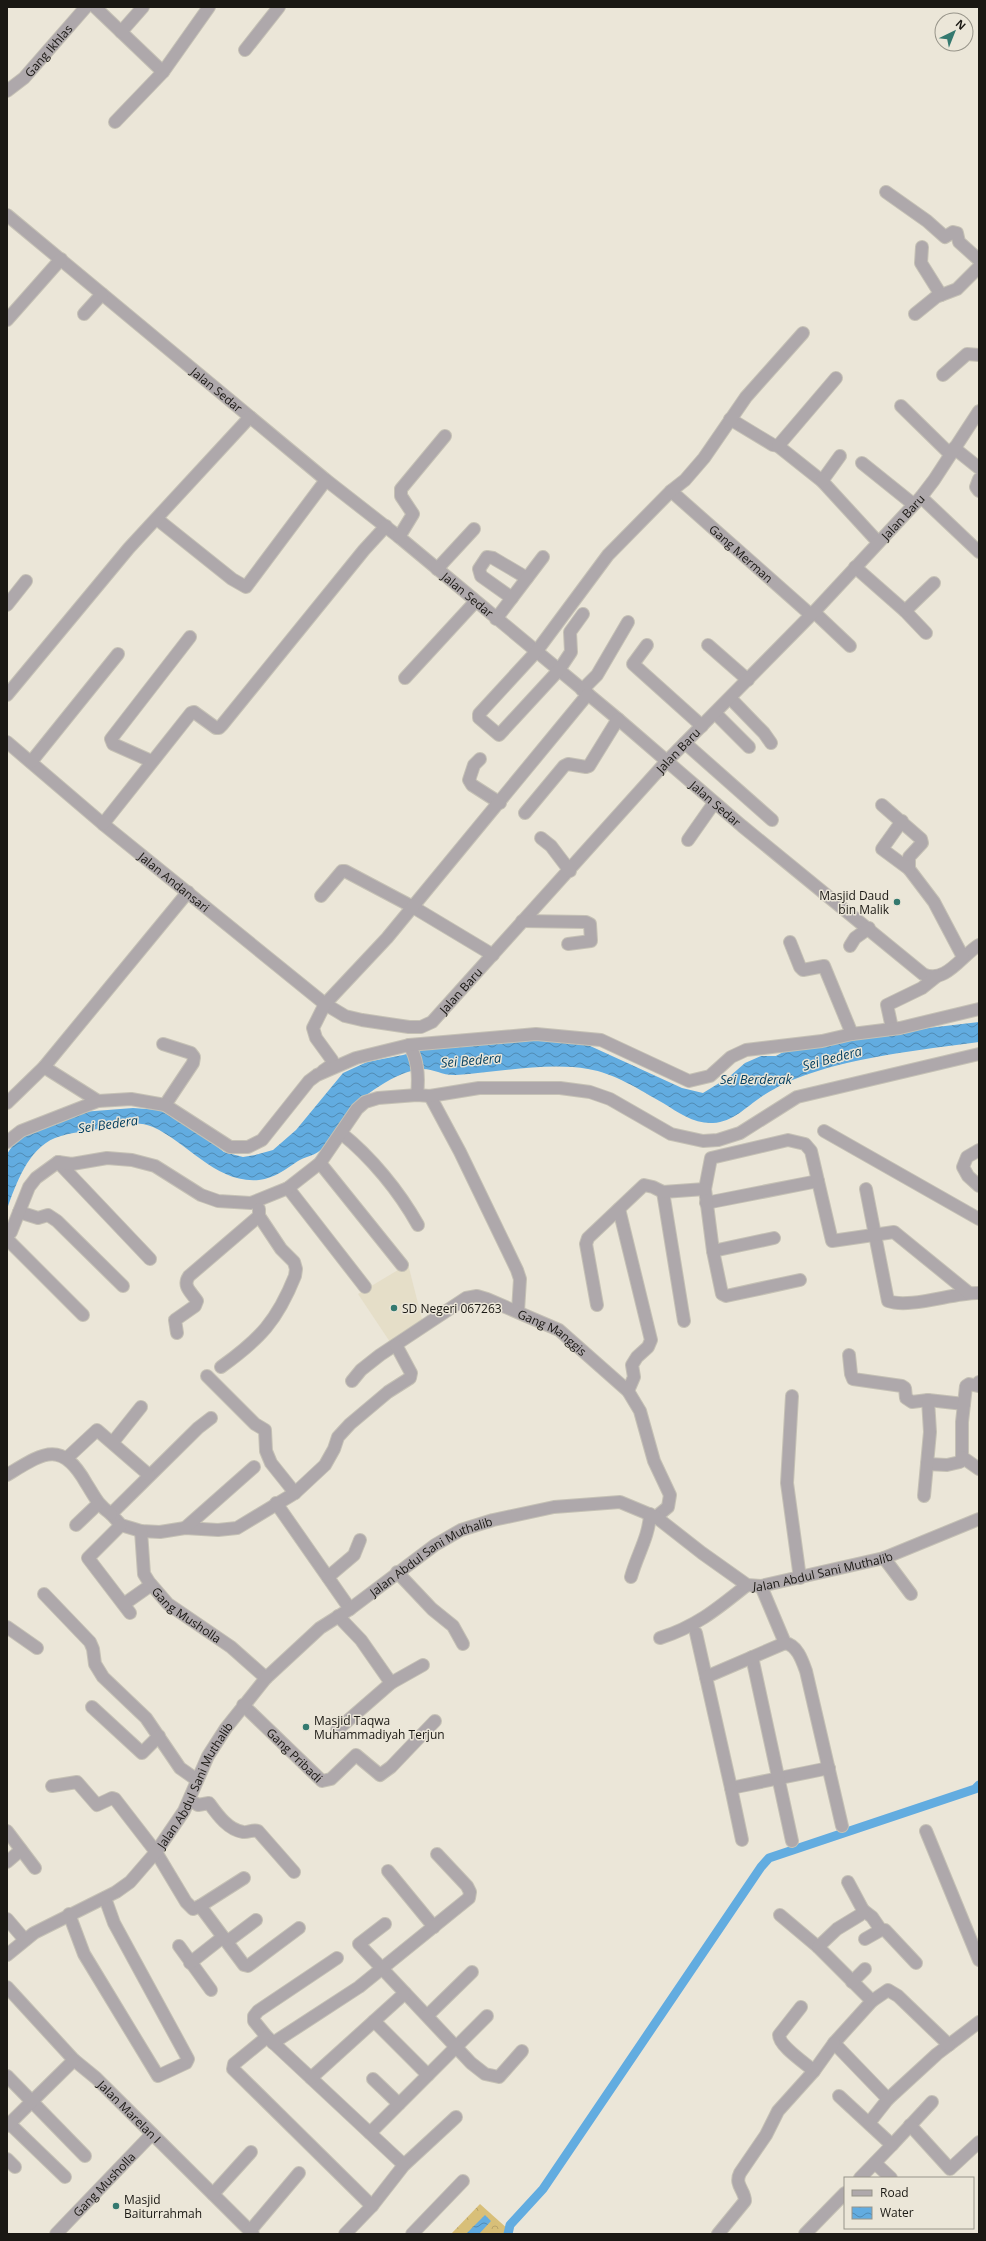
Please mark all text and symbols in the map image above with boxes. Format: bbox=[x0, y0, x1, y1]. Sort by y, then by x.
north arrow bbox=[934, 12, 974, 52]
text: N bbox=[953, 16, 970, 33]
street label: Gang Ikhlas bbox=[20, 20, 76, 80]
street label: Jalan Sedar bbox=[187, 362, 246, 416]
street label: Jalan Baru bbox=[876, 490, 928, 544]
street label: Gang Merman bbox=[706, 520, 777, 586]
street label: Jalan Sedar bbox=[438, 567, 497, 621]
street label: Jalan Baru bbox=[651, 724, 704, 777]
street label: Jalan Sedar bbox=[686, 776, 745, 830]
street label: Jalan Andansari bbox=[134, 847, 213, 916]
place label: Masjid Daud bin Malik bbox=[819, 887, 890, 918]
marker: Masjid Daud bin Malik bbox=[892, 897, 902, 907]
street label: Jalan Baru bbox=[434, 964, 486, 1018]
water label: Sei Bedera bbox=[800, 1041, 864, 1075]
water label: Sei Bedera bbox=[440, 1048, 503, 1072]
water label: Sei Berderak bbox=[720, 1070, 793, 1088]
water label: Sei Bedera bbox=[77, 1111, 140, 1137]
place label: SD Negeri 067263 bbox=[402, 1300, 502, 1317]
marker: SD Negeri 067263 bbox=[389, 1303, 399, 1313]
street label: Gang Manggis bbox=[515, 1305, 591, 1360]
street label: Jalan Abdul Sani Muthalib bbox=[365, 1512, 494, 1601]
street label: Jalan Abdul Sani Muthalib bbox=[751, 1547, 895, 1595]
street label: Gang Musholla bbox=[148, 1583, 225, 1647]
place label: Masjid Taqwa Muhammadiyah Terjun bbox=[314, 1712, 445, 1743]
street label: Jalan Abdul Sani Muthalib bbox=[152, 1718, 236, 1852]
marker: Masjid Taqwa Muhammadiyah Terjun bbox=[301, 1722, 311, 1732]
street label: Gang Pribadi bbox=[263, 1724, 327, 1786]
street label: Jalan Marelan I bbox=[94, 2076, 165, 2147]
street label: Gang Musholla bbox=[69, 2148, 139, 2220]
legend bbox=[844, 2177, 974, 2229]
text: Road bbox=[880, 2184, 909, 2201]
place label: Masjid Baiturrahmah bbox=[124, 2191, 202, 2222]
marker: Masjid Baiturrahmah bbox=[111, 2201, 121, 2211]
text: Water bbox=[880, 2204, 914, 2221]

